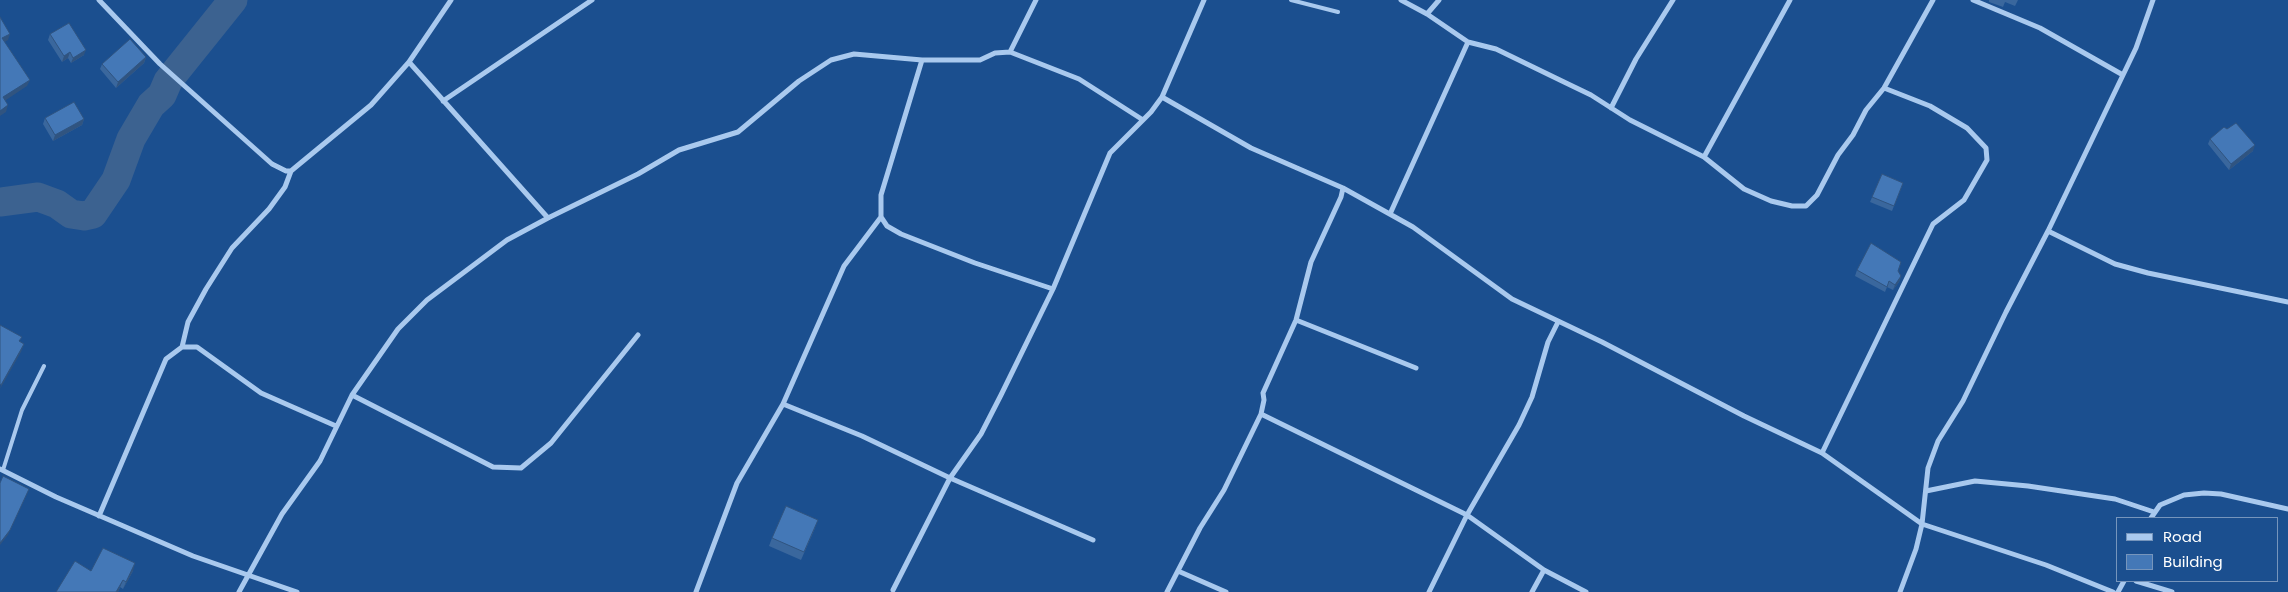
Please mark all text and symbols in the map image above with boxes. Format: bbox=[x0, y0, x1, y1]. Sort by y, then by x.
legend bbox=[2116, 517, 2278, 582]
text: Road bbox=[2163, 526, 2202, 547]
text: Building bbox=[2163, 551, 2223, 572]

